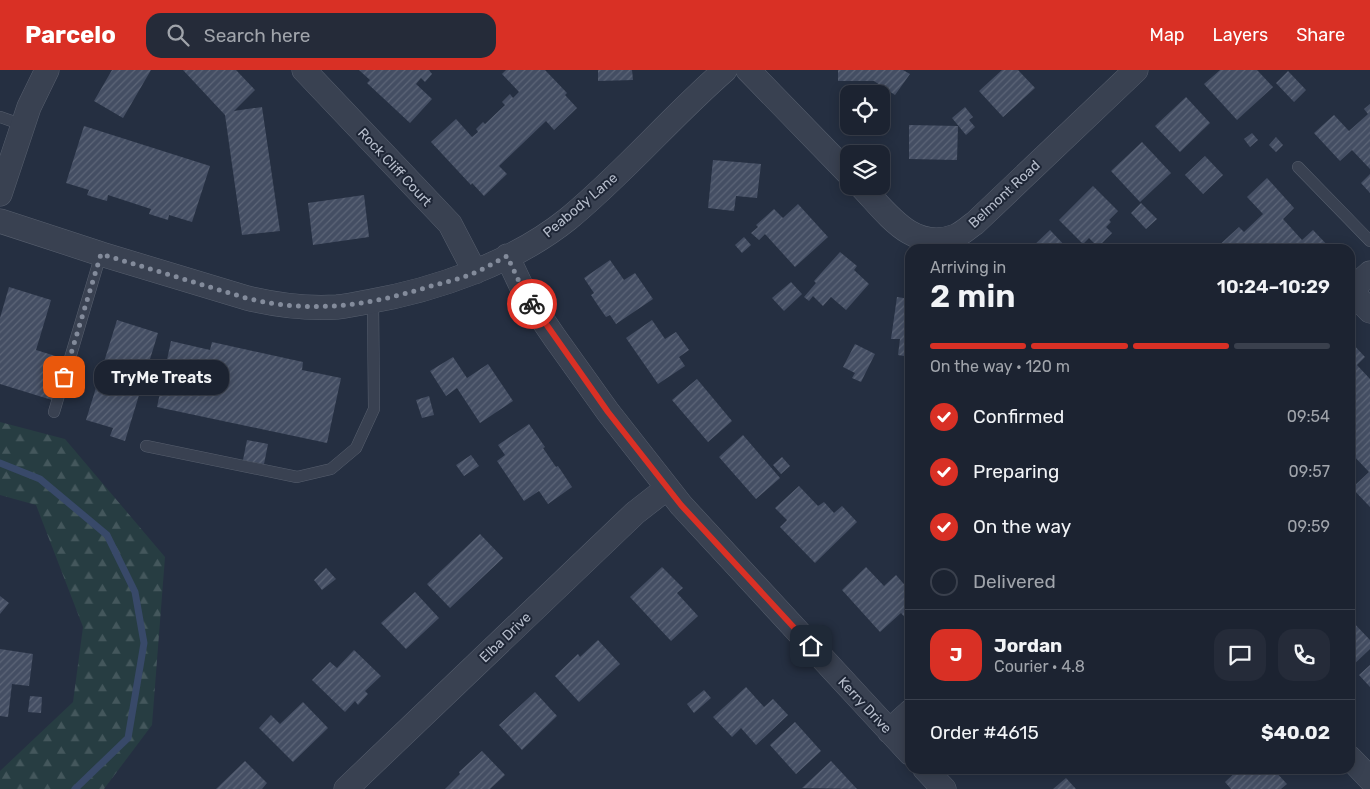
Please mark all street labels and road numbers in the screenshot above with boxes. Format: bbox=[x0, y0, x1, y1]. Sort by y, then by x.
street label: Rock Cliff Court bbox=[354, 125, 436, 210]
street label: Belmont Road bbox=[965, 157, 1044, 232]
street label: Peabody Lane bbox=[540, 169, 621, 241]
street label: Elba Drive bbox=[476, 609, 535, 666]
street label: Kerry Drive bbox=[834, 674, 895, 737]

